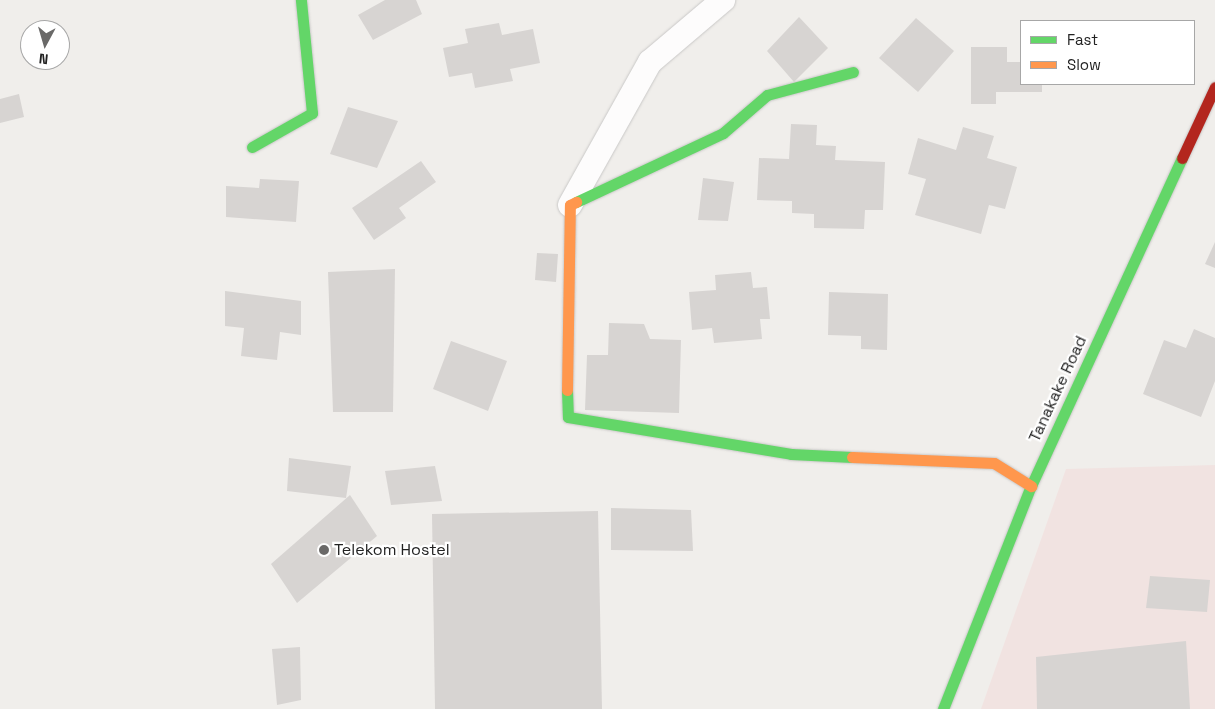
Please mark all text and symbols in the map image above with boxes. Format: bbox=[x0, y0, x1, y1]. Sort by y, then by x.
north arrow bbox=[20, 20, 70, 70]
legend bbox=[1020, 20, 1195, 85]
text: Fast bbox=[1067, 30, 1098, 49]
text: N bbox=[38, 49, 49, 68]
text: Slow bbox=[1067, 55, 1101, 74]
street label: Tanakake Road bbox=[1025, 333, 1091, 445]
place label: Telekom Hostel bbox=[334, 540, 450, 560]
marker: Telekom Hostel bbox=[318, 544, 330, 556]

